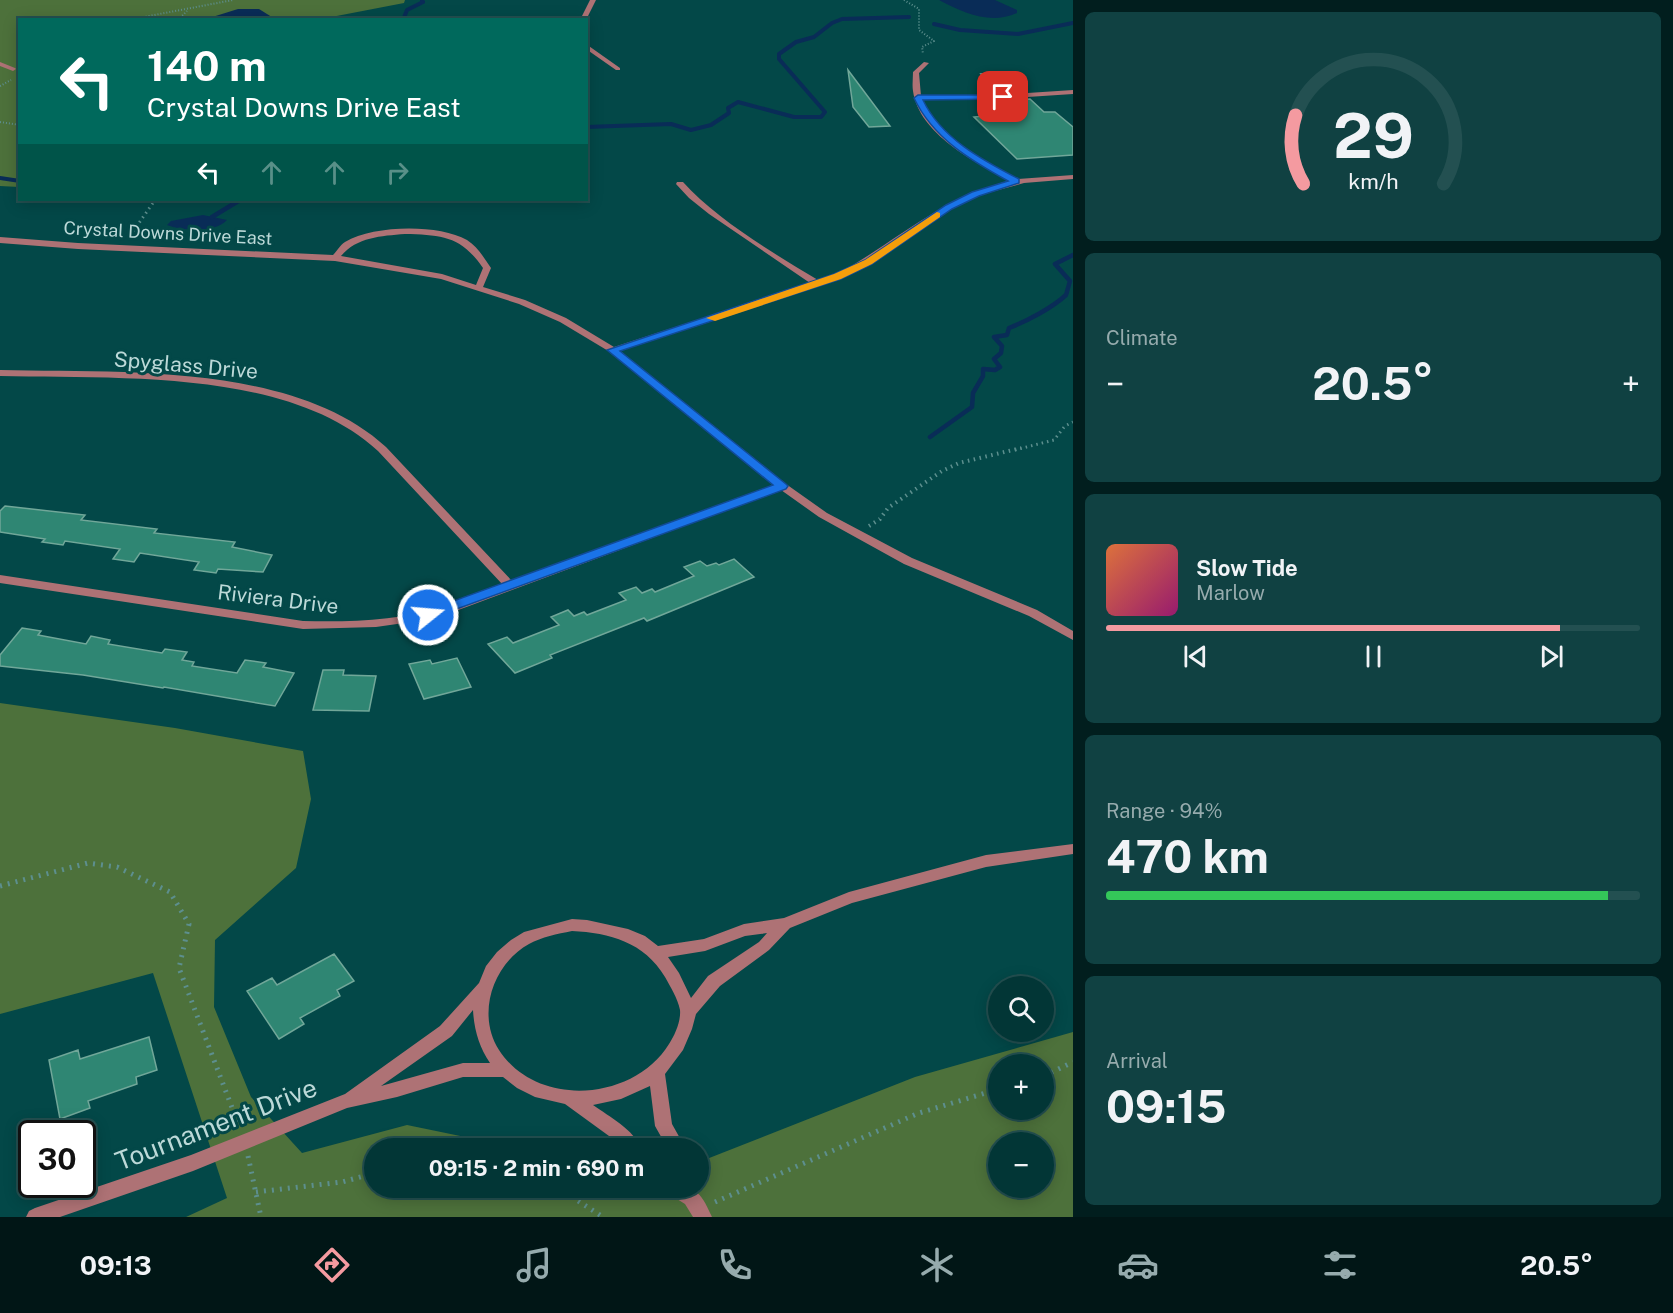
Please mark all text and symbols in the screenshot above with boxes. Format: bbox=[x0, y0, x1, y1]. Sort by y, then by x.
text: 140 m bbox=[147, 41, 267, 90]
icon: left bbox=[48, 42, 126, 120]
pin bbox=[977, 71, 1028, 122]
icon: arrive bbox=[986, 80, 1019, 113]
text: Crystal Downs Drive East bbox=[147, 91, 461, 123]
text: 29 bbox=[1333, 99, 1413, 172]
icon: left bbox=[192, 156, 225, 189]
icon: ahead bbox=[255, 156, 288, 189]
icon: ahead bbox=[318, 156, 351, 189]
icon: right bbox=[381, 156, 414, 189]
text: km/h bbox=[1348, 169, 1398, 194]
street label: Crystal Downs Drive East bbox=[63, 217, 273, 249]
text: Climate bbox=[1106, 326, 1178, 350]
street label: Spyglass Drive bbox=[113, 346, 259, 384]
text: 20.5° bbox=[1312, 357, 1434, 410]
text: − bbox=[1106, 365, 1124, 403]
text: + bbox=[1622, 365, 1640, 403]
text: Slow Tide bbox=[1196, 555, 1298, 581]
street label: Riviera Drive bbox=[216, 579, 340, 619]
text: Marlow bbox=[1196, 581, 1265, 605]
position arrow bbox=[396, 583, 460, 647]
icon: previous bbox=[1179, 640, 1212, 673]
icon: pause bbox=[1357, 640, 1390, 673]
icon: next bbox=[1535, 640, 1568, 673]
text: Range · 94% bbox=[1106, 799, 1223, 823]
text: 470 km bbox=[1106, 830, 1269, 883]
map controls bbox=[988, 976, 1054, 1198]
button: search bbox=[988, 976, 1054, 1042]
text: Arrival bbox=[1106, 1049, 1168, 1073]
button: + bbox=[988, 1054, 1054, 1120]
street label: Tournament Drive bbox=[111, 1071, 321, 1177]
text: 09:15 bbox=[1106, 1080, 1226, 1133]
speed limit sign: 30 bbox=[18, 1120, 96, 1198]
button: − bbox=[988, 1132, 1054, 1198]
text: 09:15 · 2 min · 690 m bbox=[429, 1155, 644, 1181]
icon: directions bbox=[311, 1244, 353, 1286]
icon: music bbox=[513, 1244, 555, 1286]
icon: phone bbox=[714, 1244, 756, 1286]
icon: climate bbox=[916, 1244, 958, 1286]
icon: car bbox=[1117, 1244, 1159, 1286]
icon: filters bbox=[1319, 1244, 1361, 1286]
text: 09:13 bbox=[80, 1249, 152, 1281]
text: 20.5° bbox=[1520, 1249, 1593, 1281]

